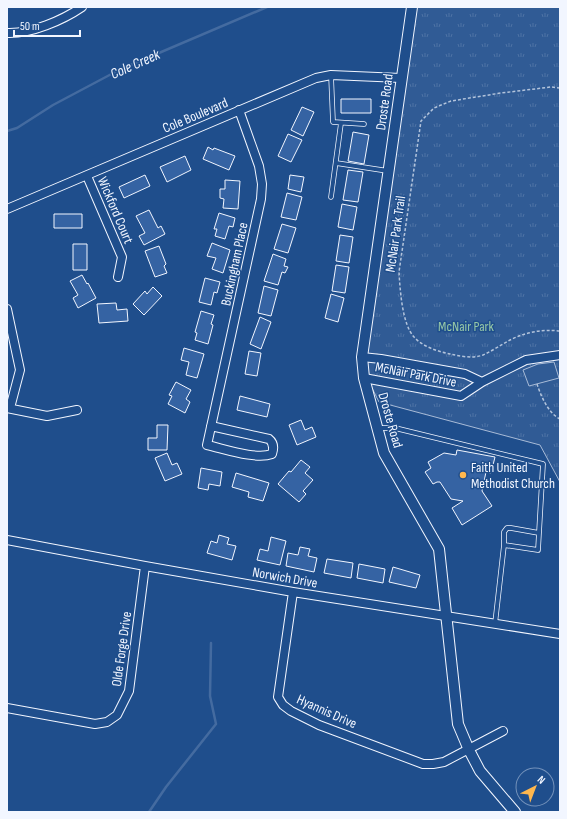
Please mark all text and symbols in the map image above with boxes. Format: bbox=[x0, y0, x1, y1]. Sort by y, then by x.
scale bar bbox=[14, 12, 80, 38]
text: 50 m bbox=[20, 19, 40, 34]
water label: Cole Creek bbox=[107, 45, 163, 84]
street label: Droste Road bbox=[372, 73, 397, 131]
street label: Cole Boulevard bbox=[160, 94, 231, 137]
street label: Wickford Court bbox=[94, 174, 137, 246]
street label: McNair Park Trail bbox=[382, 195, 409, 273]
street label: Buckingham Place bbox=[217, 221, 252, 307]
park label: McNair Park bbox=[438, 318, 495, 335]
street label: McNair Park Drive bbox=[374, 358, 458, 391]
street label: Droste Road bbox=[375, 390, 407, 450]
place label: Faith United Methodist Church bbox=[471, 459, 555, 492]
marker: Faith United Methodist Church bbox=[458, 470, 468, 480]
street label: Norwich Drive bbox=[251, 563, 319, 592]
street label: Olde Forge Drive bbox=[108, 610, 135, 688]
street label: Hyannis Drive bbox=[294, 691, 359, 732]
north arrow bbox=[515, 767, 555, 807]
text: N bbox=[535, 773, 548, 787]

